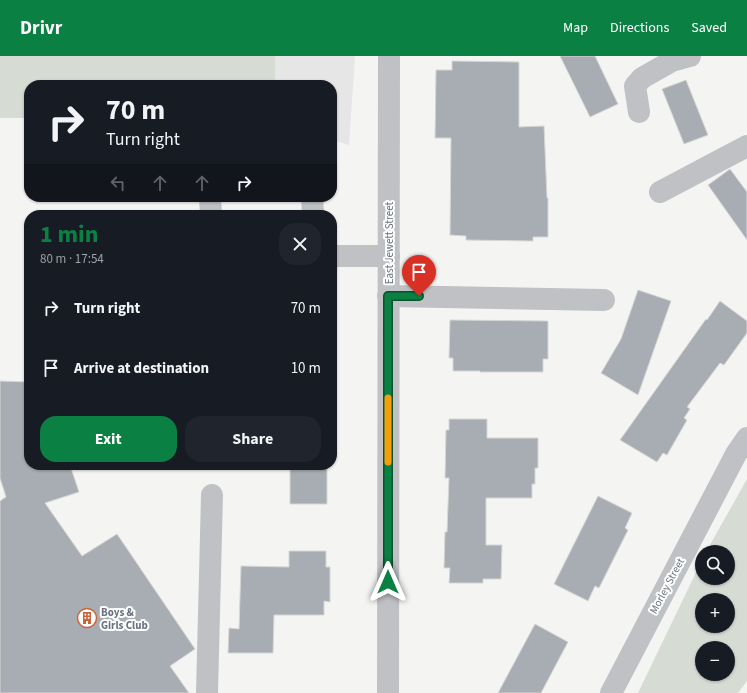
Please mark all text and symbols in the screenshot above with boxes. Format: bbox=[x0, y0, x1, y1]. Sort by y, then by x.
text: Drivr bbox=[20, 15, 62, 42]
text: Map bbox=[563, 18, 588, 38]
text: Directions bbox=[610, 18, 669, 38]
text: Saved bbox=[691, 18, 727, 38]
text: 70 m bbox=[106, 90, 165, 130]
icon: right bbox=[40, 96, 92, 148]
text: Turn right bbox=[106, 127, 180, 152]
icon: left bbox=[107, 172, 129, 194]
icon: ahead bbox=[149, 172, 171, 194]
icon: ahead bbox=[191, 172, 213, 194]
icon: right bbox=[233, 172, 255, 194]
street label: East Jewett Street bbox=[382, 201, 397, 284]
text: 1 min bbox=[40, 217, 98, 252]
button: close bbox=[279, 223, 321, 265]
text: 80 m · 17:54 bbox=[40, 250, 104, 268]
pin bbox=[402, 255, 436, 296]
icon: arrive bbox=[408, 261, 430, 283]
icon: right bbox=[40, 297, 62, 319]
text: Turn right bbox=[74, 298, 140, 319]
text: 70 m bbox=[291, 298, 321, 319]
icon: arrive bbox=[40, 357, 62, 379]
text: Arrive at destination bbox=[74, 358, 209, 379]
text: 10 m bbox=[291, 358, 321, 379]
button: Exit bbox=[40, 416, 177, 462]
button: Share bbox=[185, 416, 321, 462]
map controls bbox=[695, 545, 735, 681]
button: search bbox=[695, 545, 735, 585]
street label: Morley Street bbox=[646, 555, 688, 616]
position arrow bbox=[367, 561, 409, 603]
button: + bbox=[695, 593, 735, 633]
place label: Boys & Girls Club bbox=[101, 605, 148, 633]
building icon: Boys & Girls Club bbox=[76, 607, 98, 629]
button: − bbox=[695, 641, 735, 681]

